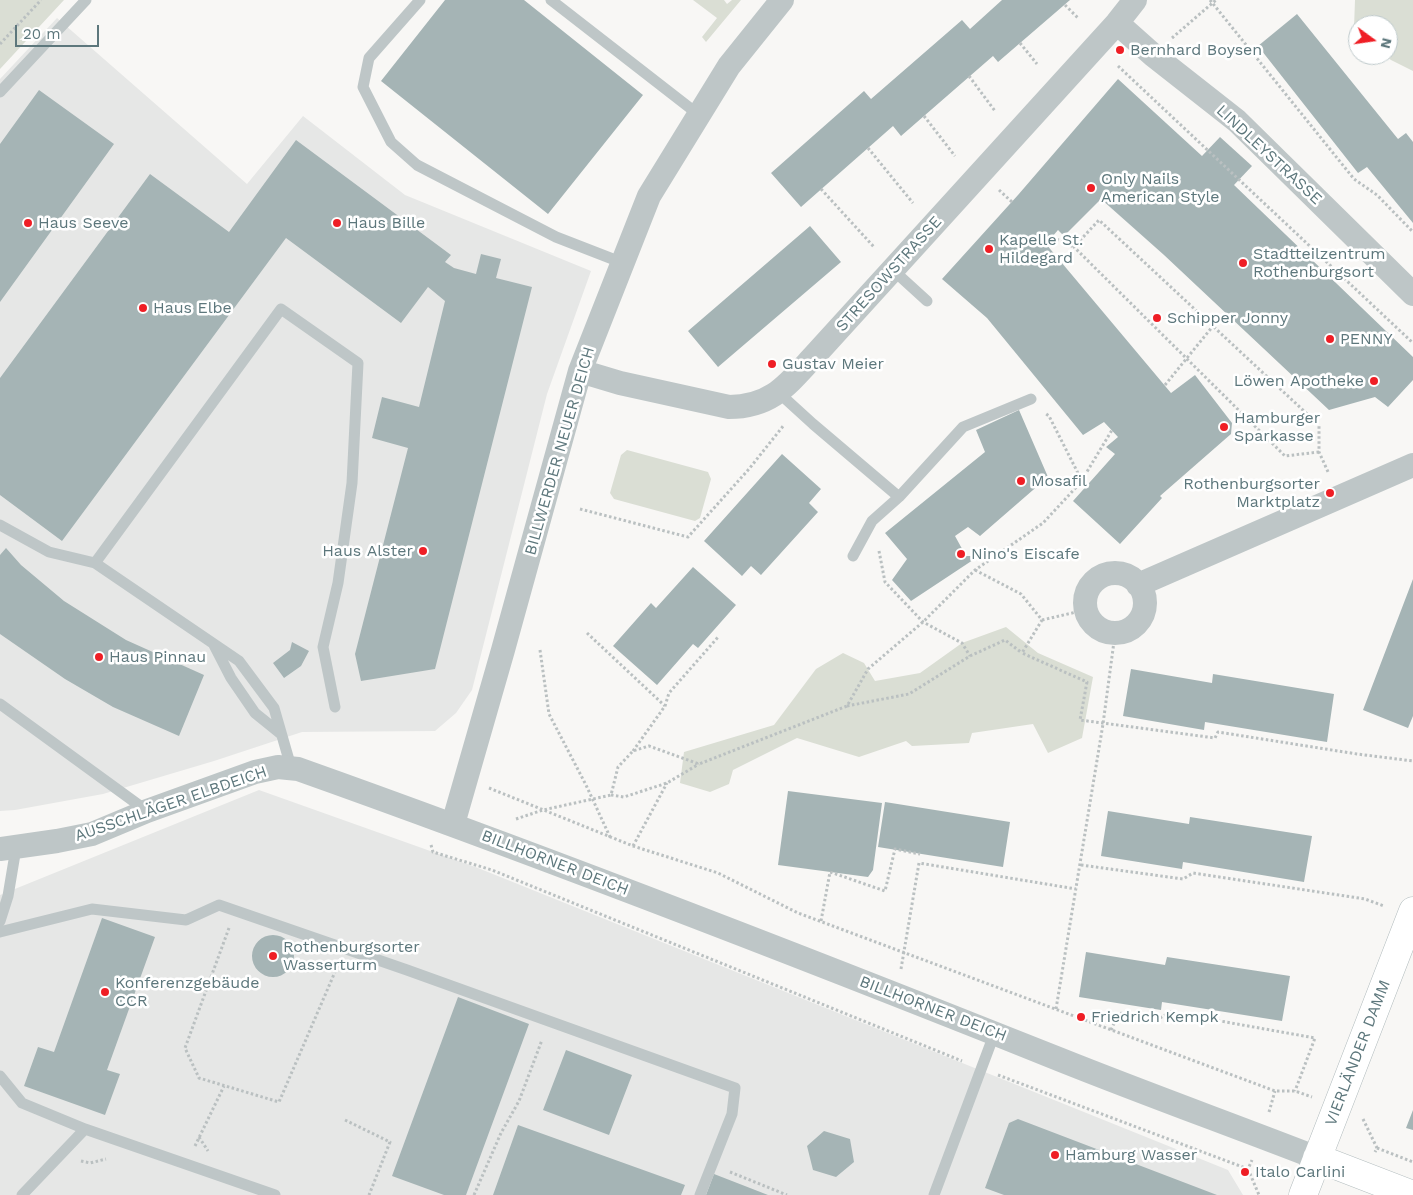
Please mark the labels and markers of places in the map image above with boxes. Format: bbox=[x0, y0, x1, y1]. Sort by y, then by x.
place label: Bernhard Boysen bbox=[1130, 40, 1262, 60]
marker: Bernhard Boysen bbox=[1114, 44, 1126, 56]
place label: Only Nails American Style bbox=[1101, 169, 1220, 207]
marker: Only Nails American Style bbox=[1085, 182, 1097, 194]
place label: Haus Seeve bbox=[38, 213, 129, 233]
place label: Haus Bille bbox=[347, 213, 425, 233]
marker: Haus Seeve bbox=[22, 217, 34, 229]
marker: Haus Bille bbox=[331, 217, 343, 229]
place label: Kapelle St. Hildegard bbox=[999, 230, 1083, 268]
marker: Kapelle St. Hildegard bbox=[983, 243, 995, 255]
place label: Stadtteilzentrum Rothenburgsort bbox=[1253, 244, 1386, 282]
marker: Stadtteilzentrum Rothenburgsort bbox=[1237, 257, 1249, 269]
place label: Haus Elbe bbox=[153, 298, 232, 318]
marker: Haus Elbe bbox=[137, 302, 149, 314]
place label: Schipper Jonny bbox=[1167, 308, 1288, 328]
marker: Schipper Jonny bbox=[1151, 312, 1163, 324]
place label: PENNY bbox=[1340, 329, 1393, 349]
marker: PENNY bbox=[1324, 333, 1336, 345]
place label: Gustav Meier bbox=[782, 354, 884, 374]
marker: Gustav Meier bbox=[766, 358, 778, 370]
place label: Löwen Apotheke bbox=[1234, 371, 1364, 391]
marker: Löwen Apotheke bbox=[1368, 375, 1380, 387]
place label: Hamburger Sparkasse bbox=[1234, 408, 1320, 446]
marker: Hamburger Sparkasse bbox=[1218, 421, 1230, 433]
place label: Mosafil bbox=[1031, 471, 1087, 491]
place label: Rothenburgsorter Marktplatz bbox=[1183, 474, 1320, 512]
marker: Mosafil bbox=[1015, 475, 1027, 487]
marker: Rothenburgsorter Marktplatz bbox=[1324, 487, 1336, 499]
place label: Haus Alster bbox=[322, 541, 413, 561]
place label: Nino's Eiscafe bbox=[971, 544, 1080, 564]
marker: Haus Alster bbox=[417, 545, 429, 557]
marker: Nino's Eiscafe bbox=[955, 548, 967, 560]
place label: Haus Pinnau bbox=[109, 647, 206, 667]
marker: Haus Pinnau bbox=[93, 651, 105, 663]
place label: Rothenburgsorter Wasserturm bbox=[283, 937, 420, 975]
marker: Rothenburgsorter Wasserturm bbox=[267, 950, 279, 962]
place label: Konferenzgebäude CCR bbox=[115, 973, 259, 1011]
marker: Konferenzgebäude CCR bbox=[99, 986, 111, 998]
place label: Friedrich Kempk bbox=[1091, 1007, 1219, 1027]
marker: Friedrich Kempk bbox=[1075, 1011, 1087, 1023]
place label: Hamburg Wasser bbox=[1065, 1145, 1197, 1165]
marker: Hamburg Wasser bbox=[1049, 1149, 1061, 1161]
place label: Italo Carlini bbox=[1255, 1162, 1345, 1182]
marker: Italo Carlini bbox=[1239, 1166, 1251, 1178]

